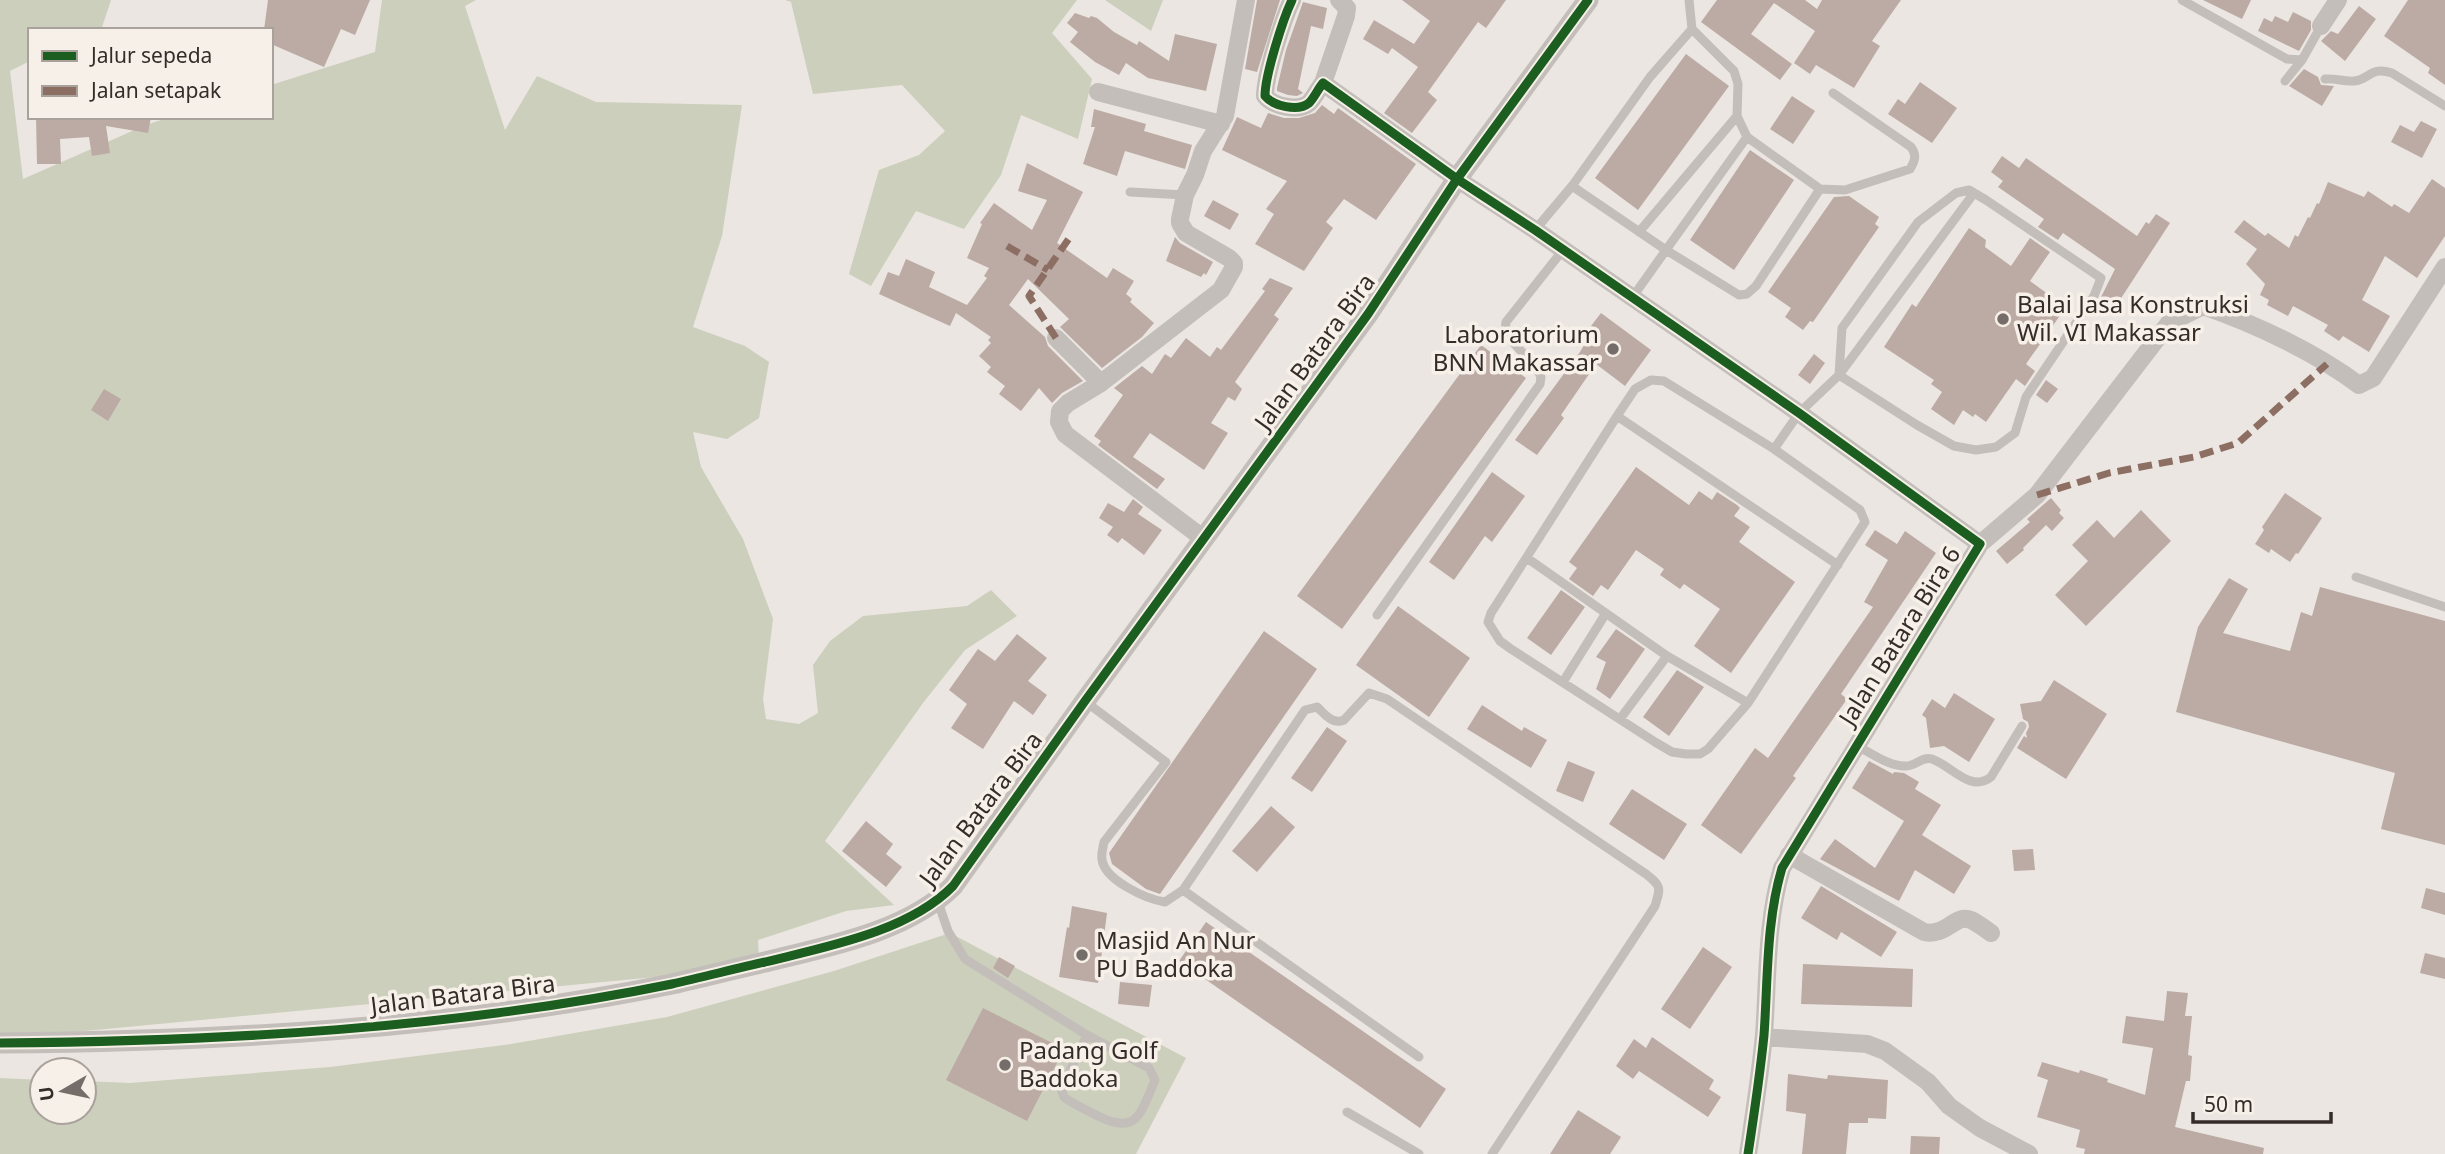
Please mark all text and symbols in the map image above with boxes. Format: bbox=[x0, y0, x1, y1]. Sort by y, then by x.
legend bbox=[28, 28, 273, 119]
text: Jalur sepeda bbox=[89, 41, 212, 69]
text: Jalan setapak bbox=[89, 76, 222, 104]
street label: Jalan Batara Bira bbox=[1245, 266, 1382, 438]
place label: Balai Jasa Konstruksi Wil. VI Makassar bbox=[2017, 287, 2249, 348]
marker: Balai Jasa Konstruksi Wil. VI Makassar bbox=[1995, 311, 2011, 327]
place label: Laboratorium BNN Makassar bbox=[1433, 317, 1599, 378]
marker: Laboratorium BNN Makassar bbox=[1605, 341, 1621, 357]
street label: Jalan Batara Bira 6 bbox=[1829, 539, 1967, 733]
street label: Jalan Batara Bira bbox=[910, 724, 1049, 894]
place label: Masjid An Nur PU Baddoka bbox=[1096, 923, 1256, 984]
marker: Masjid An Nur PU Baddoka bbox=[1074, 947, 1090, 963]
street label: Jalan Batara Bira bbox=[367, 966, 557, 1021]
place label: Padang Golf Baddoka bbox=[1019, 1033, 1159, 1094]
north arrow bbox=[28, 1056, 98, 1126]
marker: Padang Golf Baddoka bbox=[997, 1057, 1013, 1073]
scale bar bbox=[2193, 1080, 2331, 1124]
text: U bbox=[32, 1085, 60, 1103]
text: 50 m bbox=[2204, 1090, 2253, 1118]

